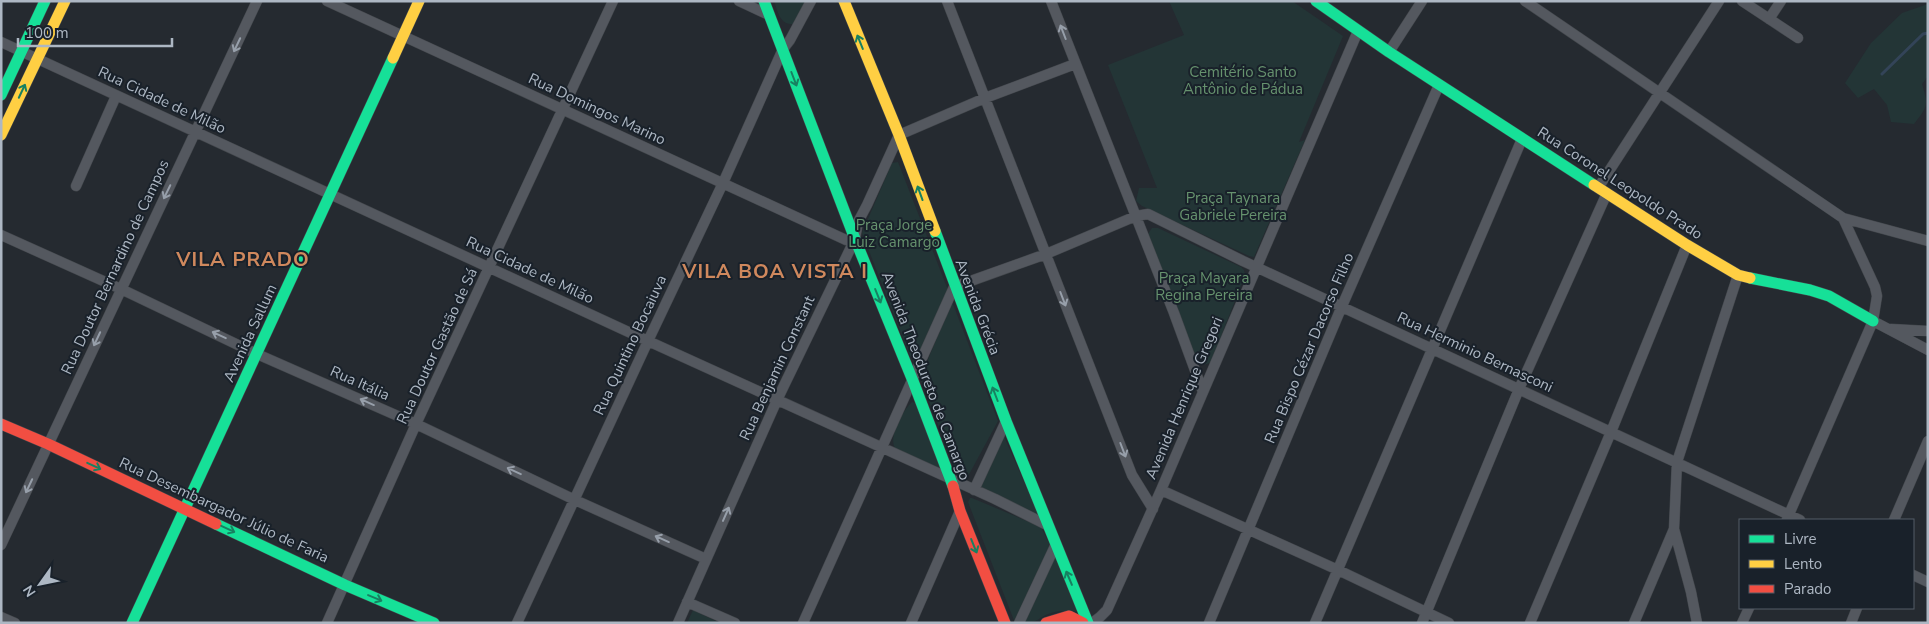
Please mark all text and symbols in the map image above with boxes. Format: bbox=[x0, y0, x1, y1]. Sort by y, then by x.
scale bar bbox=[18, 15, 171, 47]
text: 100 m bbox=[25, 23, 69, 43]
one-way arrow bbox=[1058, 25, 1067, 41]
one-way arrow bbox=[855, 35, 864, 50]
one-way arrow bbox=[231, 37, 241, 52]
street label: Rua Cidade de Milão bbox=[95, 62, 229, 138]
park label: Cemitério Santo Antônio de Pádua bbox=[1183, 62, 1303, 99]
street label: Rua Domingos Marino bbox=[525, 68, 669, 150]
one-way arrow bbox=[790, 71, 800, 86]
one-way arrow bbox=[18, 84, 27, 99]
street label: Rua Coronel Leopoldo Prado bbox=[1534, 122, 1706, 244]
street label: Rua Doutor Bernardino de Campos bbox=[56, 156, 174, 378]
one-way arrow bbox=[162, 184, 171, 199]
one-way arrow bbox=[915, 186, 924, 201]
park label: Praça Taynara Gabriele Pereira bbox=[1179, 188, 1287, 225]
park label: Praça Jorge Luiz Camargo bbox=[848, 215, 940, 252]
street label: Rua Cidade de Milão bbox=[463, 232, 597, 308]
district label: VILA PRADO bbox=[175, 246, 310, 273]
street label: Rua Bispo Cézar Dacorso Filho bbox=[1260, 250, 1358, 446]
street label: Avenida Grécia bbox=[951, 256, 1005, 358]
district label: VILA BOA VISTA I bbox=[681, 258, 868, 285]
street label: Rua Doutor Gastão de Sá bbox=[392, 265, 482, 427]
park label: Praça Mayara Regina Pereira bbox=[1155, 268, 1253, 305]
street label: Avenida Theodureto de Camargo bbox=[877, 269, 975, 483]
street label: Rua Quintino Bocaiuva bbox=[589, 272, 671, 418]
street label: Avenida Sallum bbox=[219, 281, 281, 385]
one-way arrow bbox=[874, 288, 884, 303]
one-way arrow bbox=[1059, 291, 1069, 306]
street label: Rua Benjamin Constant bbox=[735, 292, 820, 444]
street label: Rua Herminio Bernasconi bbox=[1394, 307, 1556, 397]
street label: Avenida Henrique Gregori bbox=[1141, 314, 1227, 482]
one-way arrow bbox=[211, 330, 226, 340]
one-way arrow bbox=[92, 331, 102, 346]
street label: Rua Itália bbox=[327, 361, 393, 405]
one-way arrow bbox=[990, 387, 999, 402]
one-way arrow bbox=[360, 397, 375, 407]
one-way arrow bbox=[1119, 442, 1128, 458]
street label: Rua Desembargador Júlio de Faria bbox=[116, 453, 332, 567]
one-way arrow bbox=[86, 461, 101, 471]
one-way arrow bbox=[507, 465, 522, 475]
one-way arrow bbox=[23, 478, 33, 493]
one-way arrow bbox=[721, 507, 731, 522]
legend bbox=[1739, 519, 1914, 609]
one-way arrow bbox=[220, 525, 235, 534]
text: Livre bbox=[1784, 529, 1817, 549]
one-way arrow bbox=[655, 533, 670, 543]
one-way arrow bbox=[970, 537, 979, 553]
text: Lento bbox=[1784, 554, 1822, 574]
north arrow bbox=[15, 559, 65, 609]
one-way arrow bbox=[1063, 571, 1073, 586]
text: Parado bbox=[1784, 579, 1831, 599]
text: N bbox=[19, 581, 40, 600]
one-way arrow bbox=[367, 593, 382, 603]

